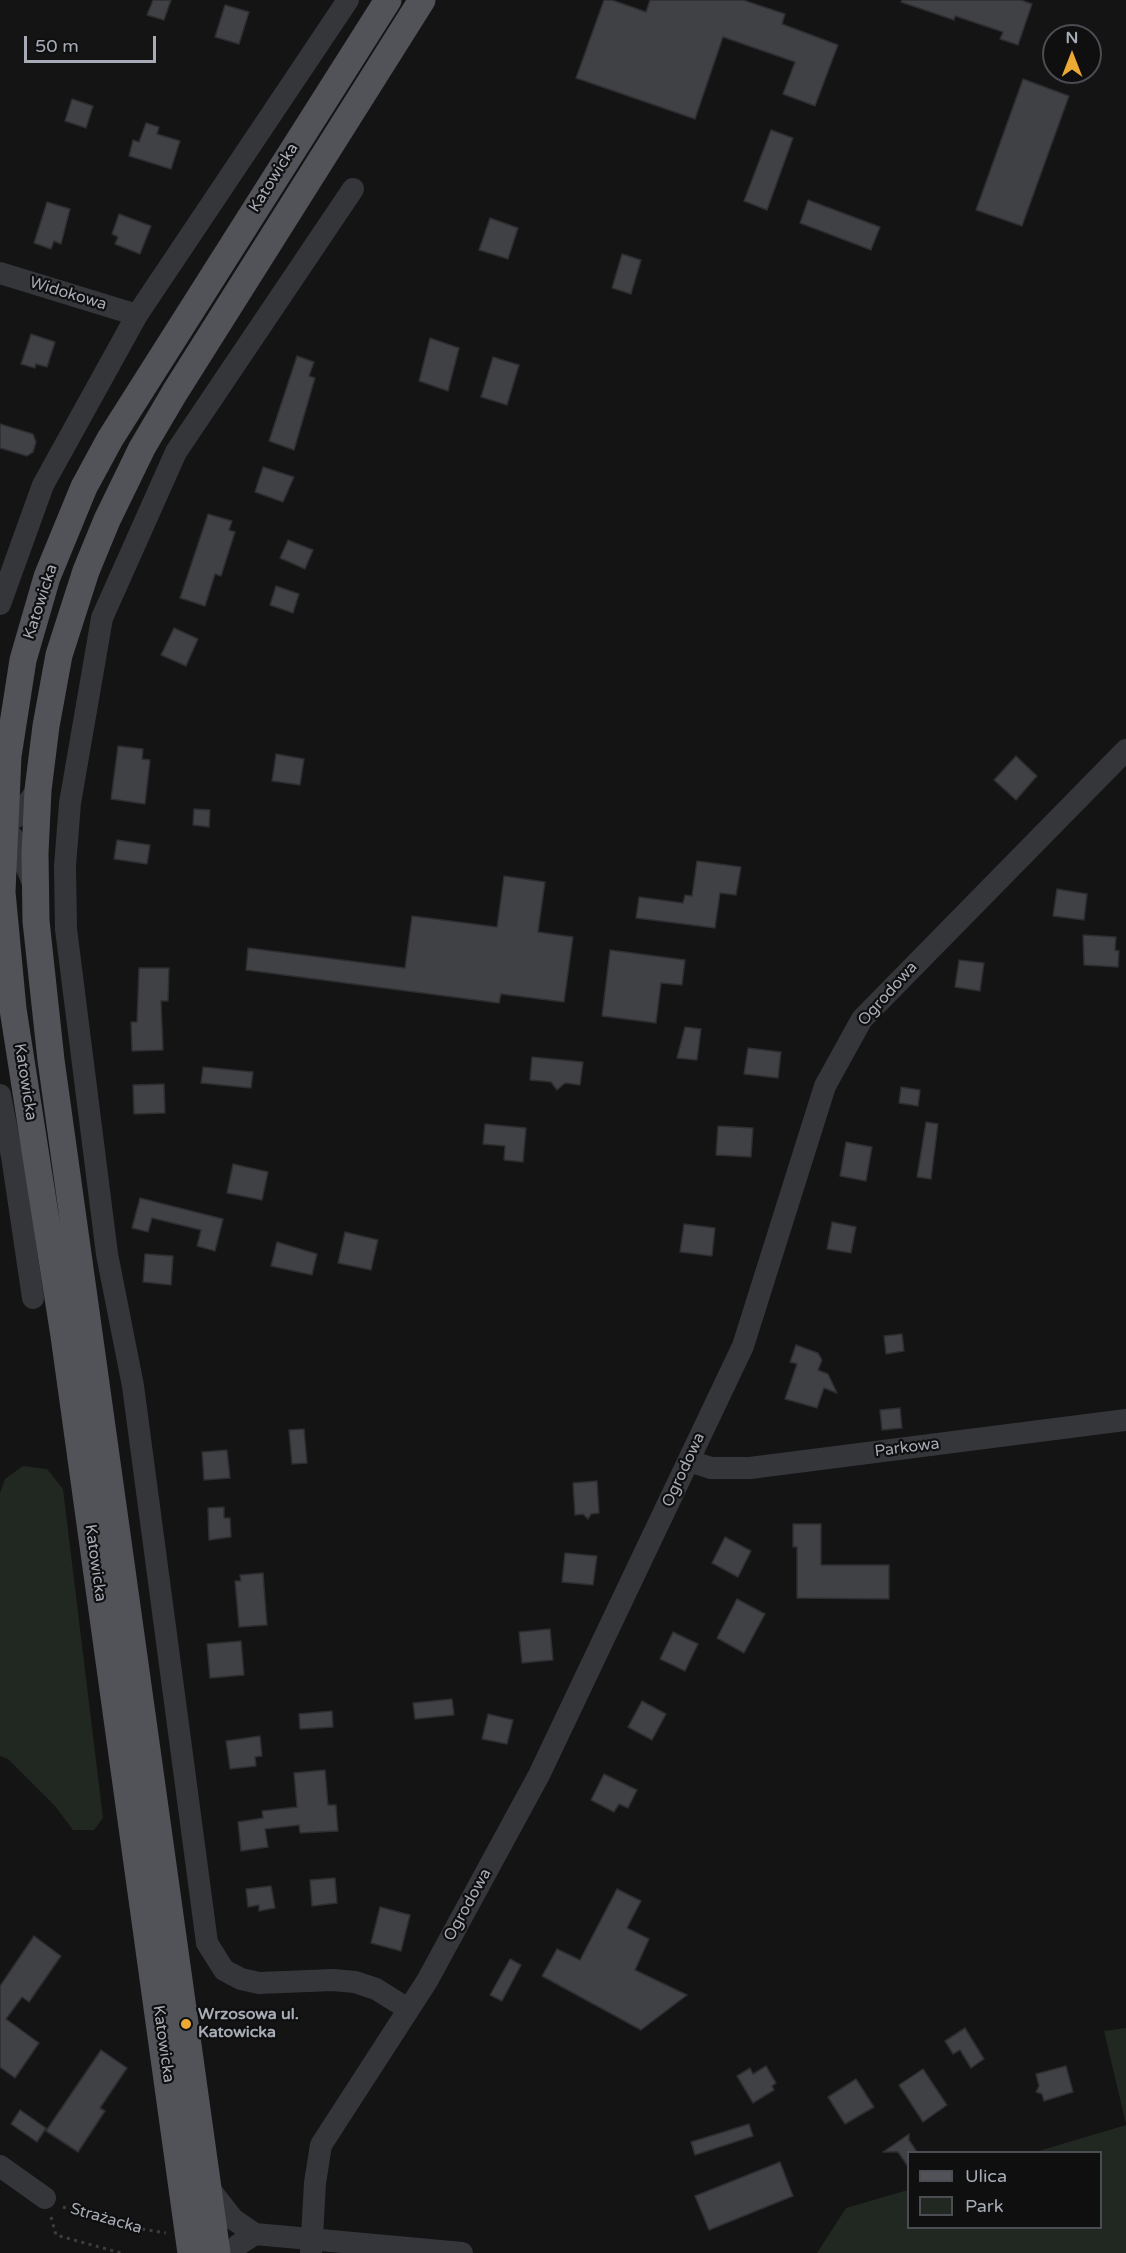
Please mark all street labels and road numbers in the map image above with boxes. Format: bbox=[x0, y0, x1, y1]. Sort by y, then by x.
street label: Katowicka bbox=[245, 140, 303, 216]
street label: Widokowa bbox=[27, 273, 109, 315]
street label: Katowicka bbox=[20, 562, 62, 642]
street label: Ogrodowa bbox=[854, 958, 922, 1030]
street label: Katowicka bbox=[9, 1042, 41, 1122]
street label: Ogrodowa bbox=[658, 1430, 710, 1510]
street label: Parkowa bbox=[873, 1434, 941, 1462]
street label: Katowicka bbox=[80, 1523, 110, 1603]
street label: Ogrodowa bbox=[440, 1866, 496, 1944]
street label: Katowicka bbox=[148, 2004, 178, 2084]
street label: Strażacka bbox=[68, 2200, 144, 2238]

